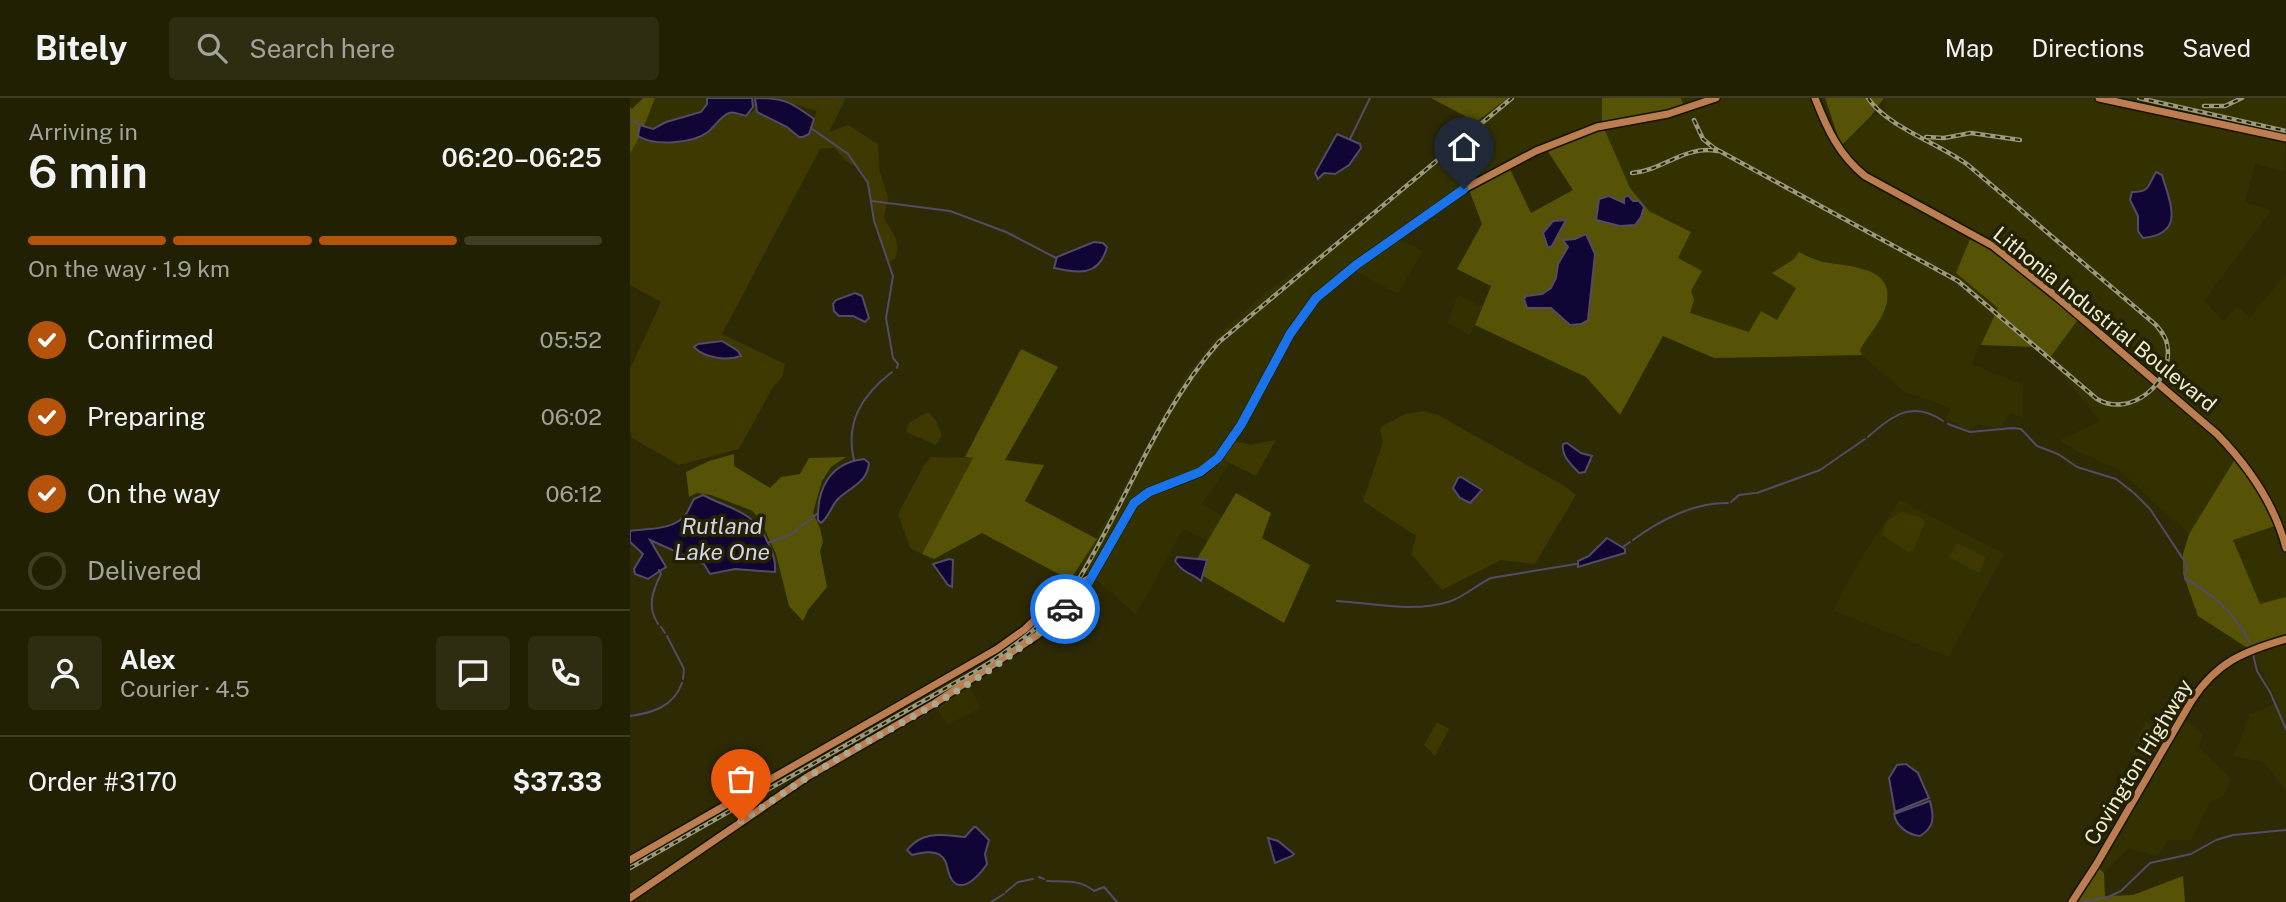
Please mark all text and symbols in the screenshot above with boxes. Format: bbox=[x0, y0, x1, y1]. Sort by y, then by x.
search box bbox=[169, 17, 659, 80]
text: Bitely bbox=[35, 29, 127, 67]
icon: search bbox=[193, 29, 231, 67]
text: Search here bbox=[249, 33, 395, 64]
text: Map bbox=[1945, 34, 1994, 62]
text: Directions bbox=[2032, 34, 2144, 62]
text: Saved bbox=[2182, 34, 2251, 62]
pin bbox=[1434, 117, 1494, 189]
text: Arriving in bbox=[28, 118, 138, 145]
icon: home bbox=[1445, 128, 1483, 166]
text: 06:20–06:25 bbox=[441, 142, 602, 173]
text: 6 min bbox=[28, 144, 148, 198]
street label: Lithonia Industrial Boulevard bbox=[1988, 221, 2222, 417]
text: On the way · 1.9 km bbox=[28, 255, 230, 282]
icon: check bbox=[28, 321, 66, 359]
text: Confirmed bbox=[87, 324, 214, 355]
text: 05:52 bbox=[540, 326, 602, 353]
icon: check bbox=[28, 398, 66, 436]
text: Preparing bbox=[87, 401, 206, 432]
text: 06:02 bbox=[541, 403, 602, 430]
icon: check bbox=[28, 475, 66, 513]
text: On the way bbox=[87, 478, 221, 509]
text: 06:12 bbox=[546, 480, 602, 507]
water label: Rutland Lake One bbox=[674, 512, 770, 565]
text: Delivered bbox=[87, 555, 202, 586]
courier bbox=[1030, 574, 1100, 644]
icon: car bbox=[1046, 590, 1084, 628]
button: person bbox=[28, 636, 102, 710]
button: chat bbox=[436, 636, 510, 710]
button: phone bbox=[528, 636, 602, 710]
text: Alex bbox=[120, 644, 176, 675]
text: Courier · 4.5 bbox=[120, 675, 250, 702]
street label: Covington Highway bbox=[2079, 675, 2197, 849]
pin bbox=[711, 749, 771, 821]
icon: bag bbox=[722, 760, 760, 798]
text: Order #3170 bbox=[28, 766, 177, 797]
text: $37.33 bbox=[513, 766, 602, 797]

